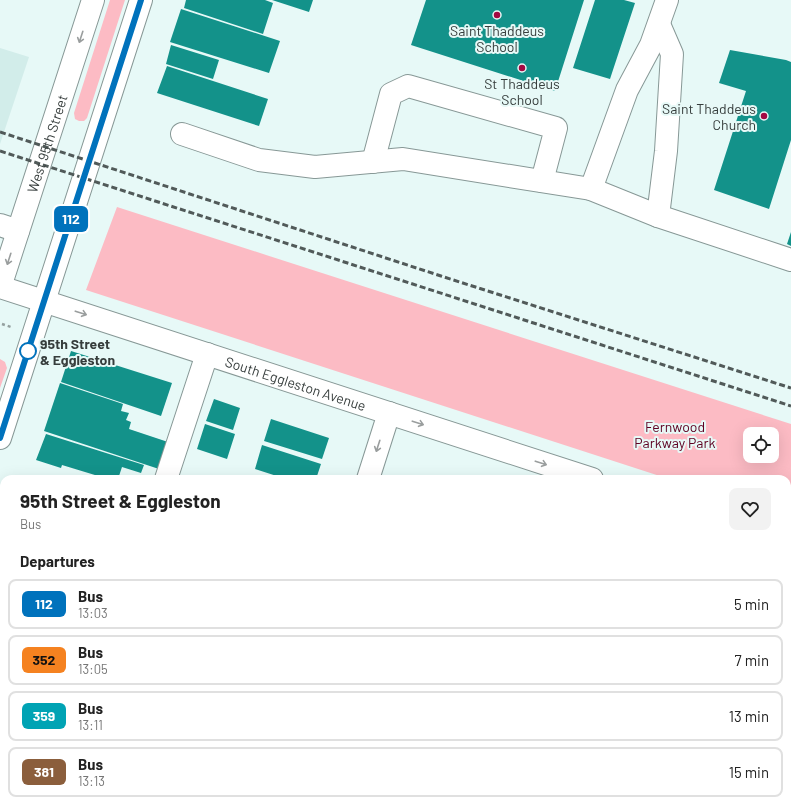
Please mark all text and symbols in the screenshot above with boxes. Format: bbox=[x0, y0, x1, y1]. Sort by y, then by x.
marker: Saint Thaddeus School bbox=[492, 10, 502, 20]
place label: Saint Thaddeus School bbox=[450, 22, 544, 55]
one-way arrow bbox=[77, 30, 84, 43]
marker: St Thaddeus School bbox=[517, 63, 527, 73]
place label: St Thaddeus School bbox=[484, 75, 560, 108]
street label: West 95th Street bbox=[23, 92, 70, 194]
place label: Saint Thaddeus Church bbox=[662, 100, 756, 133]
marker: Saint Thaddeus Church bbox=[759, 111, 769, 121]
line badge: 112 bbox=[48, 206, 94, 232]
text: 112 bbox=[62, 210, 80, 227]
one-way arrow bbox=[5, 252, 12, 265]
one-way arrow bbox=[74, 310, 87, 317]
place label: 95th Street & Eggleston bbox=[40, 335, 115, 368]
marker: 95th Street & Eggleston bbox=[19, 342, 37, 360]
street label: South Eggleston Avenue bbox=[223, 352, 368, 414]
park label: Fernwood Parkway Park bbox=[634, 418, 716, 451]
one-way arrow bbox=[411, 419, 423, 427]
map controls bbox=[743, 427, 779, 463]
button: locate bbox=[743, 427, 779, 463]
one-way arrow bbox=[374, 440, 382, 452]
one-way arrow bbox=[535, 459, 547, 467]
button: heart bbox=[729, 488, 771, 530]
text: 95th Street & Eggleston bbox=[20, 489, 221, 512]
text: Bus bbox=[20, 516, 41, 532]
text: Departures bbox=[20, 552, 95, 570]
text: Bus bbox=[78, 587, 103, 605]
text: 112 bbox=[35, 595, 53, 612]
text: 5 min bbox=[734, 595, 769, 613]
text: 13:03 bbox=[78, 605, 108, 621]
text: Bus bbox=[78, 643, 103, 661]
text: 352 bbox=[33, 651, 55, 668]
text: 7 min bbox=[735, 651, 769, 669]
text: 13:05 bbox=[78, 661, 108, 677]
text: Bus bbox=[78, 699, 103, 717]
text: 359 bbox=[33, 707, 55, 724]
text: 13 min bbox=[729, 707, 769, 725]
text: 13:11 bbox=[78, 717, 103, 733]
text: Bus bbox=[78, 755, 103, 773]
text: 381 bbox=[34, 763, 54, 780]
text: 15 min bbox=[729, 763, 769, 781]
text: 13:13 bbox=[78, 773, 105, 789]

